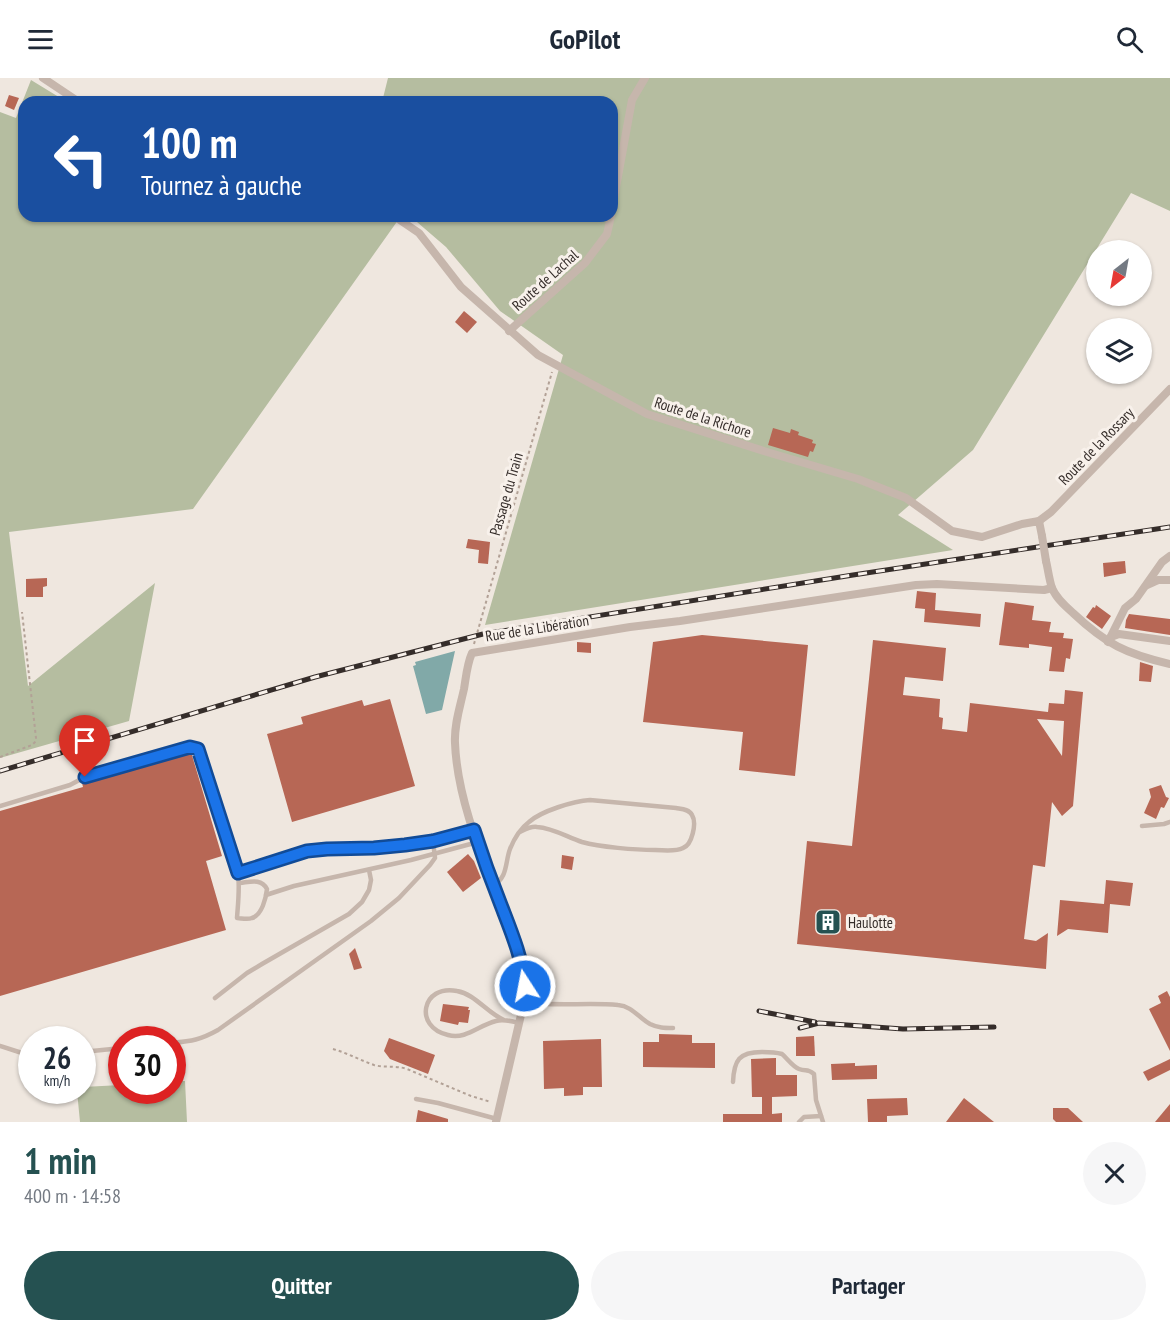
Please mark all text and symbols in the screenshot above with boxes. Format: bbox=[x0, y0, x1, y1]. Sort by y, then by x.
text: GoPilot bbox=[550, 22, 620, 56]
icon: menu bbox=[24, 23, 57, 56]
icon: search bbox=[1113, 23, 1146, 56]
text: 100 m bbox=[141, 115, 238, 170]
icon: left bbox=[42, 120, 120, 198]
text: Tournez à gauche bbox=[141, 168, 302, 202]
north arrow bbox=[1086, 240, 1152, 306]
map controls bbox=[1086, 240, 1152, 384]
street label: Route de Lachal bbox=[508, 245, 582, 315]
button: layers bbox=[1086, 318, 1152, 384]
street label: Route de la Richore bbox=[652, 392, 754, 442]
street label: Route de la Rossary bbox=[1054, 403, 1138, 489]
street label: Passage du Train bbox=[485, 450, 527, 538]
street label: Rue de la Libération bbox=[484, 610, 590, 646]
pin bbox=[59, 715, 110, 777]
icon: arrive bbox=[68, 724, 101, 757]
building icon: Haulotte bbox=[813, 907, 843, 937]
place label: Haulotte bbox=[848, 913, 893, 932]
position arrow bbox=[493, 954, 557, 1018]
speed limit sign: 30 bbox=[108, 1026, 186, 1104]
text: 26 bbox=[43, 1038, 71, 1077]
text: km/h bbox=[44, 1071, 70, 1090]
text: 1 min bbox=[24, 1137, 97, 1184]
button: close bbox=[1083, 1142, 1146, 1205]
text: 400 m · 14:58 bbox=[24, 1183, 121, 1209]
button: Quitter bbox=[24, 1251, 579, 1320]
button: Partager bbox=[591, 1251, 1146, 1320]

